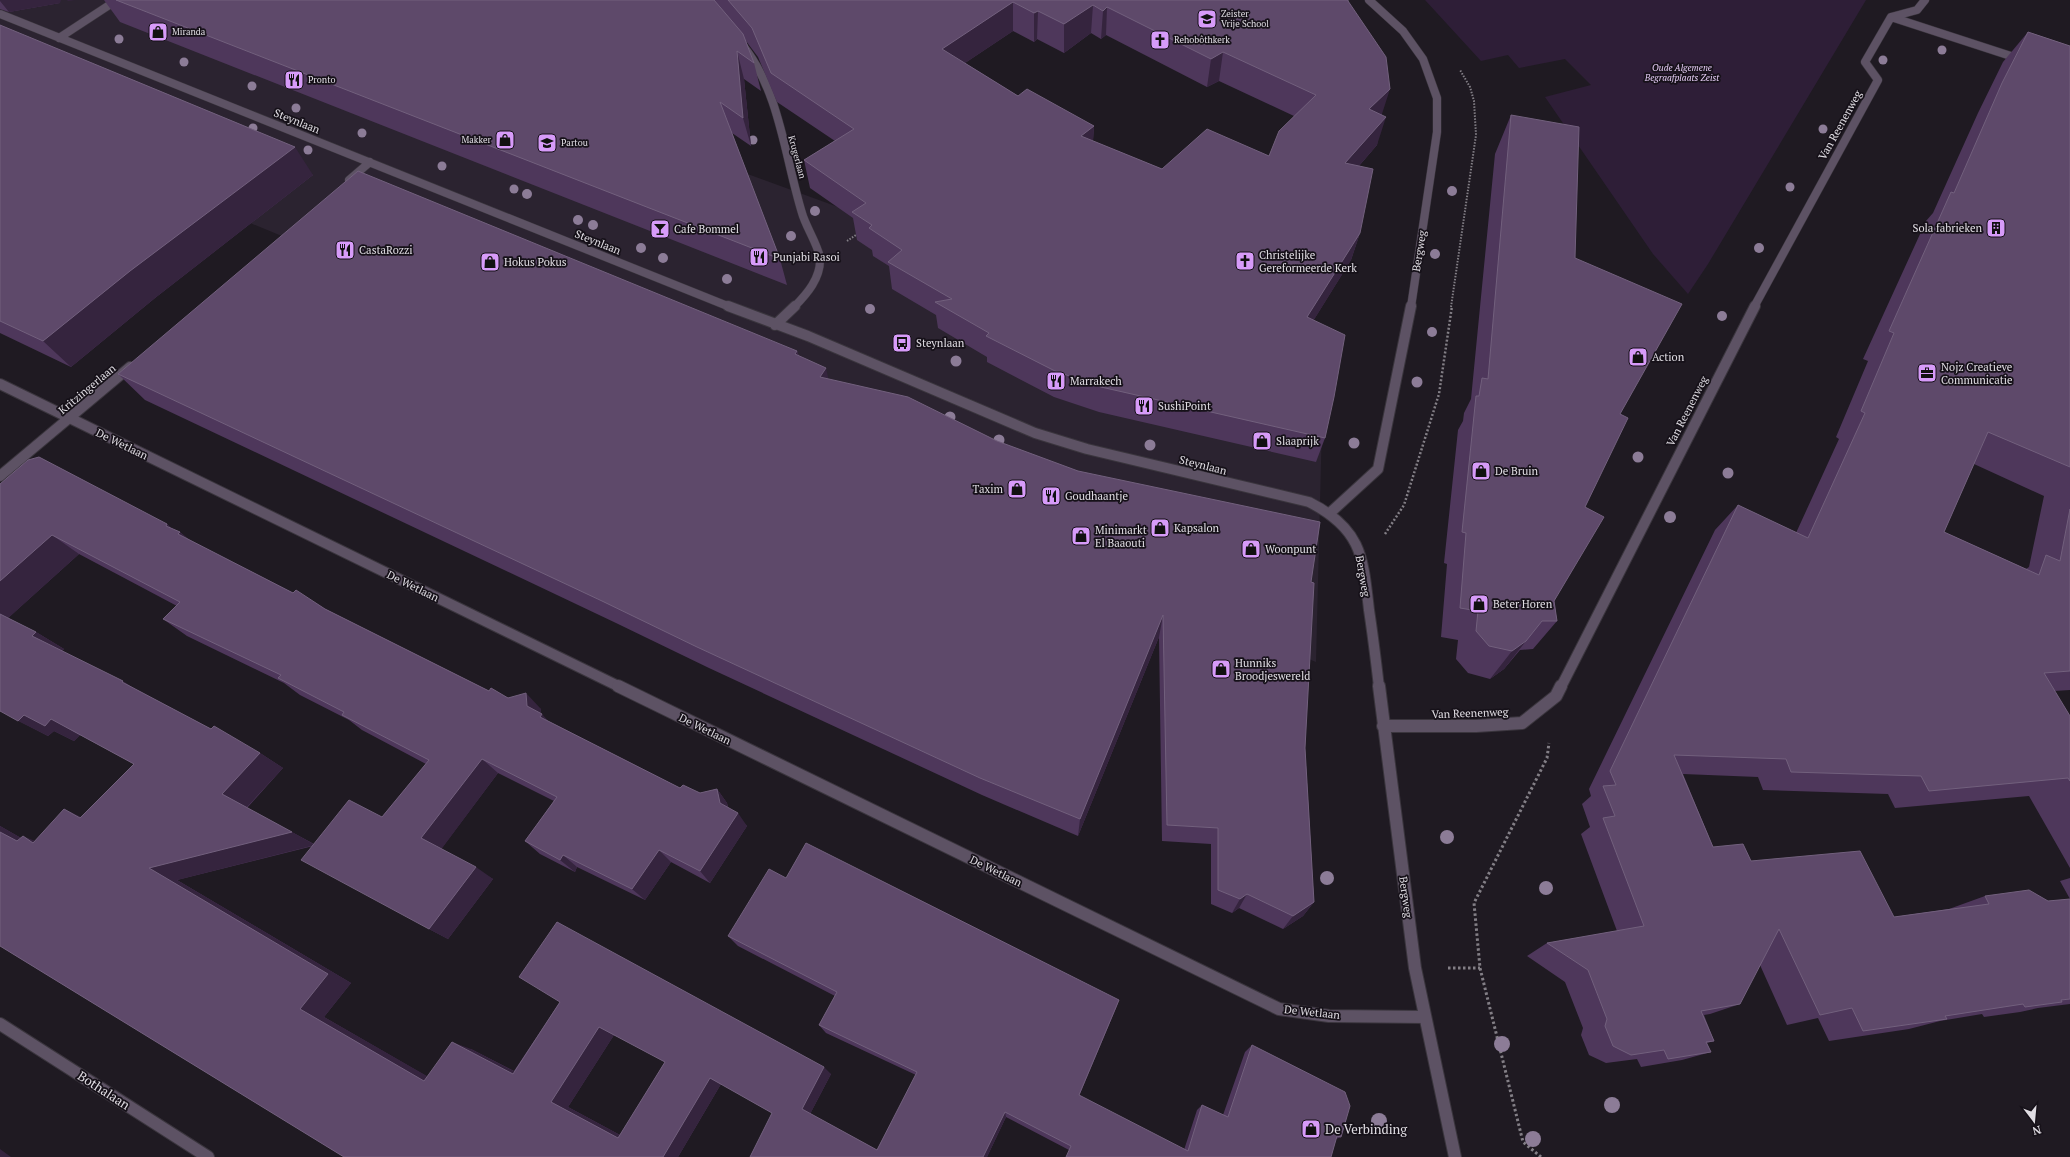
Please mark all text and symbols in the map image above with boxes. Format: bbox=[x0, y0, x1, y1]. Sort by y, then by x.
school or university icon: Zeister Vrije School bbox=[1196, 8, 1218, 30]
place label: Zeister Vrije School bbox=[1221, 8, 1269, 30]
shop icon: Miranda bbox=[147, 21, 169, 43]
place label: Miranda bbox=[172, 26, 206, 38]
church icon: Rehobôthkerk bbox=[1149, 29, 1171, 51]
place label: Rehobôthkerk bbox=[1174, 34, 1230, 46]
park label: Oude Algemene Begraafplaats Zeist bbox=[1644, 62, 1720, 84]
restaurant icon: Pronto bbox=[283, 69, 305, 91]
place label: Pronto bbox=[308, 74, 335, 86]
street label: Van Reenenweg bbox=[1815, 88, 1865, 162]
street label: Steynlaan bbox=[272, 105, 322, 137]
shop icon: Makker bbox=[494, 129, 516, 151]
school or university icon: Partou bbox=[536, 132, 558, 154]
place label: Makker bbox=[461, 134, 492, 146]
street label: Krugerlaan bbox=[785, 134, 809, 181]
place label: Partou bbox=[561, 137, 588, 149]
building icon: Sola fabrieken bbox=[1985, 217, 2007, 239]
bar icon: Cafe Bommel bbox=[649, 218, 671, 240]
place label: Sola fabrieken bbox=[1912, 221, 1982, 235]
place label: Cafe Bommel bbox=[674, 222, 739, 236]
street label: Steynlaan bbox=[573, 226, 623, 258]
street label: Bergweg bbox=[1409, 229, 1429, 273]
restaurant icon: CastaRozzi bbox=[334, 239, 356, 261]
place label: CastaRozzi bbox=[359, 243, 413, 257]
restaurant icon: Punjabi Rasoi bbox=[748, 246, 770, 268]
place label: Christelijke Gereformeerde Kerk bbox=[1259, 248, 1357, 275]
place label: Punjabi Rasoi bbox=[773, 250, 840, 264]
church icon: Christelijke Gereformeerde Kerk bbox=[1234, 250, 1256, 272]
shop icon: Hokus Pokus bbox=[479, 251, 501, 273]
place label: Hokus Pokus bbox=[504, 255, 567, 269]
bus stop icon: Steynlaan bbox=[891, 332, 913, 354]
place label: Steynlaan bbox=[916, 336, 965, 350]
shop icon: Action bbox=[1627, 346, 1649, 368]
place label: Action bbox=[1652, 350, 1685, 364]
place label: Nojz Creatieve Communicatie bbox=[1941, 360, 2013, 387]
street label: Kritzingerlaan bbox=[56, 361, 119, 417]
office icon: Nojz Creatieve Communicatie bbox=[1916, 362, 1938, 384]
restaurant icon: Marrakech bbox=[1045, 370, 1067, 392]
street label: Van Reenenweg bbox=[1663, 373, 1711, 449]
place label: Marrakech bbox=[1070, 374, 1122, 388]
restaurant icon: SushiPoint bbox=[1133, 395, 1155, 417]
place label: SushiPoint bbox=[1158, 399, 1211, 413]
street label: De Wetlaan bbox=[94, 425, 151, 463]
shop icon: Slaaprijk bbox=[1251, 430, 1273, 452]
place label: Slaaprijk bbox=[1276, 434, 1319, 448]
street label: Steynlaan bbox=[1178, 452, 1229, 478]
shop icon: De Bruin bbox=[1470, 460, 1492, 482]
place label: De Bruin bbox=[1495, 464, 1539, 478]
shop icon: Taxim bbox=[1006, 478, 1028, 500]
place label: Taxim bbox=[972, 482, 1004, 496]
restaurant icon: Goudhaantje bbox=[1040, 485, 1062, 507]
place label: Goudhaantje bbox=[1065, 489, 1128, 503]
shop icon: Kapsalon bbox=[1149, 517, 1171, 539]
place label: Kapsalon bbox=[1174, 521, 1220, 535]
place label: Minimarkt El Baaouti bbox=[1095, 523, 1147, 550]
shop icon: Minimarkt El Baaouti bbox=[1070, 525, 1092, 547]
shop icon: Woonpunt bbox=[1240, 538, 1262, 560]
place label: Woonpunt bbox=[1265, 542, 1316, 556]
street label: Bergweg bbox=[1353, 554, 1374, 598]
street label: De Wetlaan bbox=[385, 567, 442, 605]
shop icon: Beter Horen bbox=[1468, 593, 1490, 615]
place label: Beter Horen bbox=[1493, 597, 1553, 611]
place label: Hunniks Broodjeswereld bbox=[1235, 656, 1310, 683]
shop icon: Hunniks Broodjeswereld bbox=[1210, 658, 1232, 680]
street label: Van Reenenweg bbox=[1431, 705, 1509, 721]
street label: De Wetlaan bbox=[677, 710, 734, 748]
street label: De Wetlaan bbox=[968, 852, 1025, 890]
street label: Bergweg bbox=[1396, 875, 1416, 919]
street label: De Wetlaan bbox=[1283, 1002, 1341, 1022]
street label: Bothalaan bbox=[74, 1066, 134, 1114]
north arrow bbox=[2014, 1101, 2054, 1141]
shop icon: De Verbinding bbox=[1300, 1118, 1322, 1140]
place label: De Verbinding bbox=[1325, 1120, 1407, 1138]
text: N bbox=[2030, 1123, 2043, 1139]

